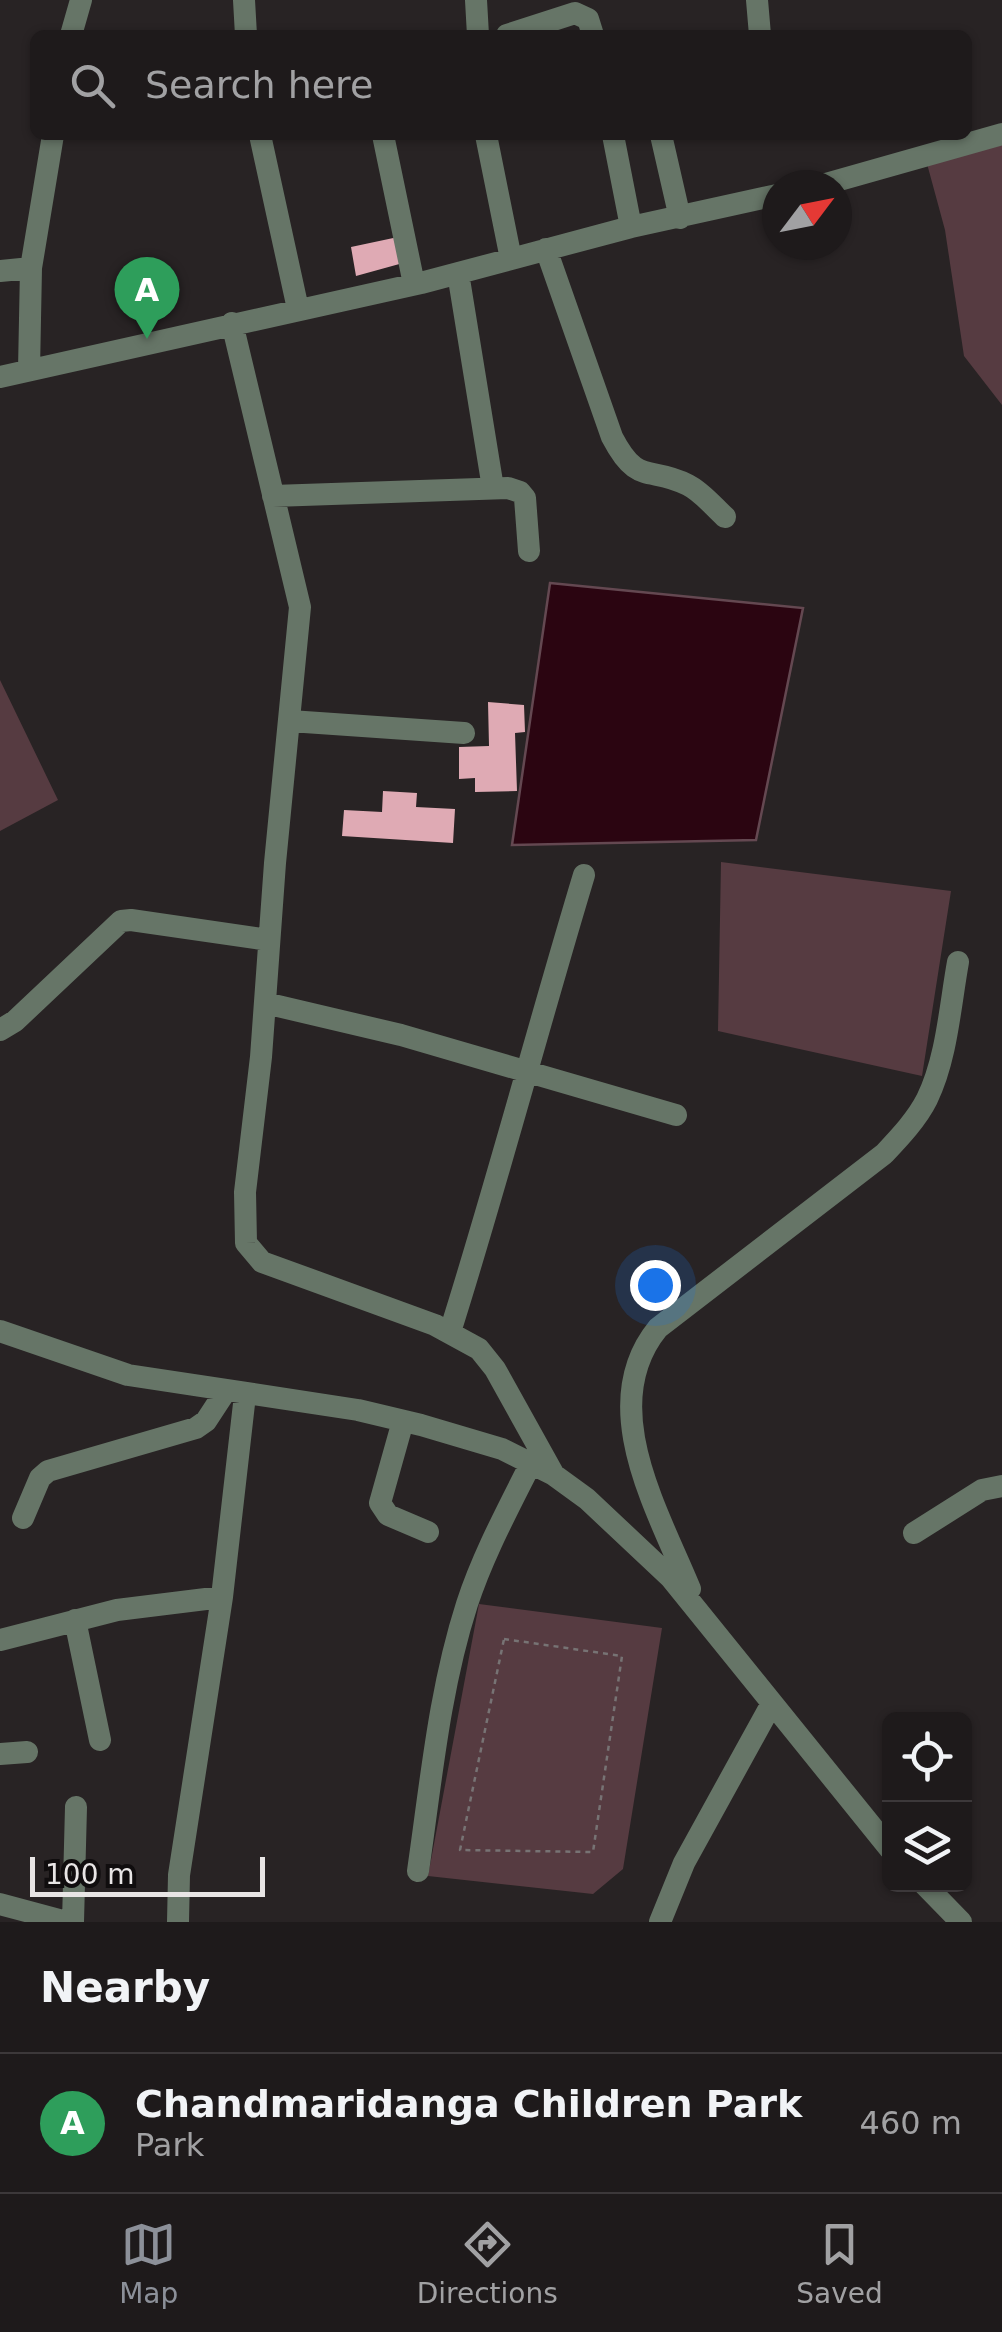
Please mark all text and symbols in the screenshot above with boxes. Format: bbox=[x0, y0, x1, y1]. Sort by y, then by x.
search box bbox=[30, 30, 972, 140]
icon: search bbox=[65, 58, 120, 113]
text: Search here bbox=[145, 63, 373, 107]
north arrow bbox=[762, 170, 852, 260]
pin: A bbox=[114, 256, 180, 339]
your location bbox=[630, 1260, 681, 1311]
map controls bbox=[882, 1712, 972, 1892]
button: locate bbox=[882, 1712, 972, 1802]
button: layers bbox=[882, 1802, 972, 1892]
scale bar bbox=[30, 1852, 265, 1896]
text: 100 m bbox=[45, 1858, 135, 1891]
text: Nearby bbox=[40, 1963, 210, 2012]
text: Chandmaridanga Children Park bbox=[135, 2082, 802, 2126]
text: A bbox=[60, 2104, 85, 2142]
text: 460 m bbox=[860, 2104, 962, 2142]
text: Park bbox=[135, 2126, 204, 2164]
tab: Map bbox=[119, 2217, 178, 2310]
tab: Directions bbox=[417, 2217, 558, 2310]
tab: Saved bbox=[796, 2217, 883, 2310]

